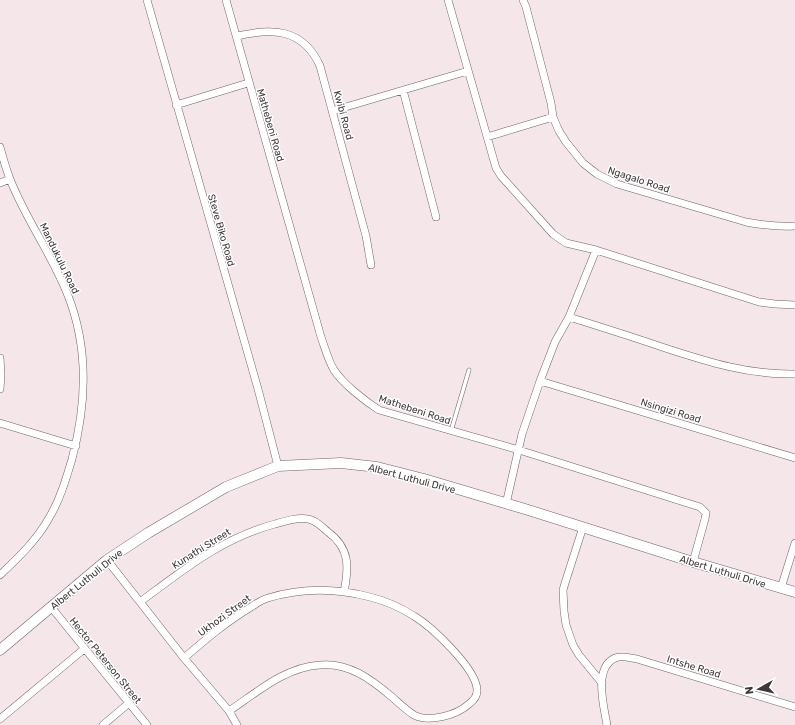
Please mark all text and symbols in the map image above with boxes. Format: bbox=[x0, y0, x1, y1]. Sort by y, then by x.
street label: Mathebeni Road bbox=[254, 87, 286, 163]
street label: Kwibi Road bbox=[331, 89, 355, 141]
street label: Ngagalo Road bbox=[606, 164, 671, 196]
street label: Steve Biko Road bbox=[205, 193, 237, 268]
street label: Mandukulu Road bbox=[37, 221, 81, 296]
street label: Mathebeni Road bbox=[377, 393, 452, 427]
street label: Nsingizi Road bbox=[639, 396, 702, 426]
street label: Albert Luthuli Drive bbox=[367, 462, 457, 496]
street label: Kunathi Street bbox=[170, 526, 233, 572]
street label: Albert Luthuli Drive bbox=[48, 547, 126, 613]
street label: Albert Luthuli Drive bbox=[678, 553, 768, 591]
street label: Ukhozi Street bbox=[196, 592, 254, 639]
street label: Hector Peterson Street bbox=[67, 615, 144, 706]
street label: Intshe Road bbox=[665, 653, 722, 681]
north arrow bbox=[739, 669, 779, 709]
text: N bbox=[743, 685, 757, 695]

